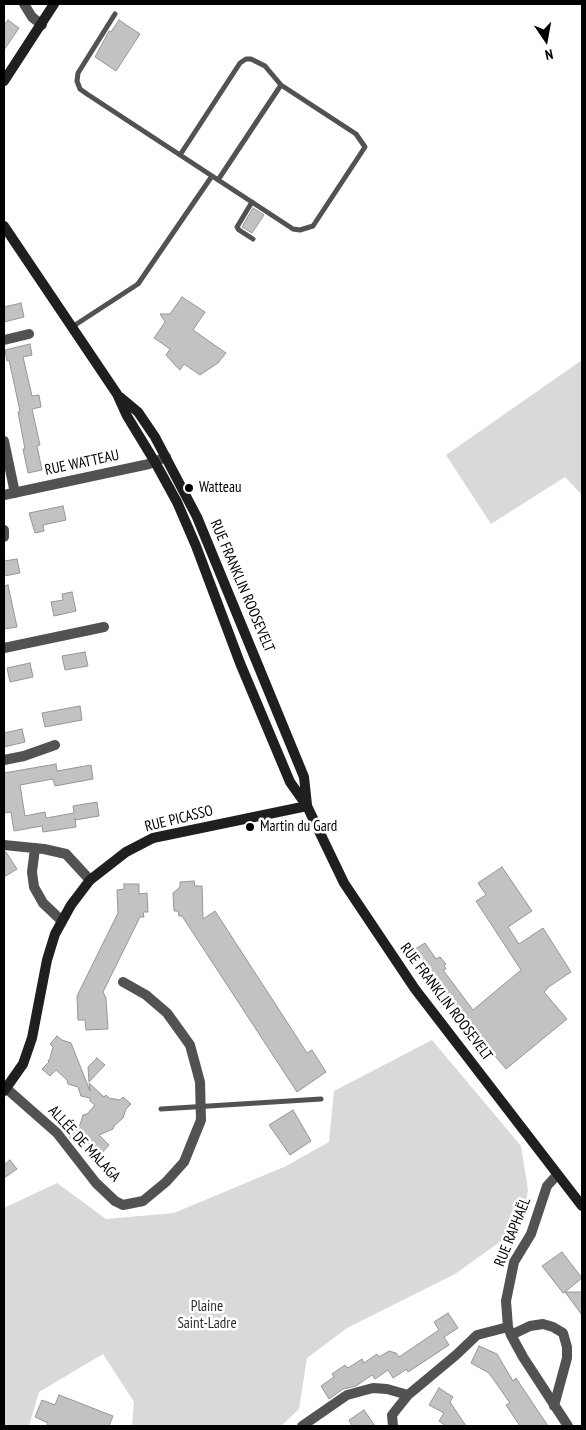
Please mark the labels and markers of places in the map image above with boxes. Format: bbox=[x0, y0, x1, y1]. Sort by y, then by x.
place label: Watteau bbox=[199, 479, 241, 497]
marker: Watteau bbox=[183, 482, 195, 494]
place label: Martin du Gard bbox=[260, 818, 337, 836]
marker: Martin du Gard bbox=[244, 821, 256, 833]

